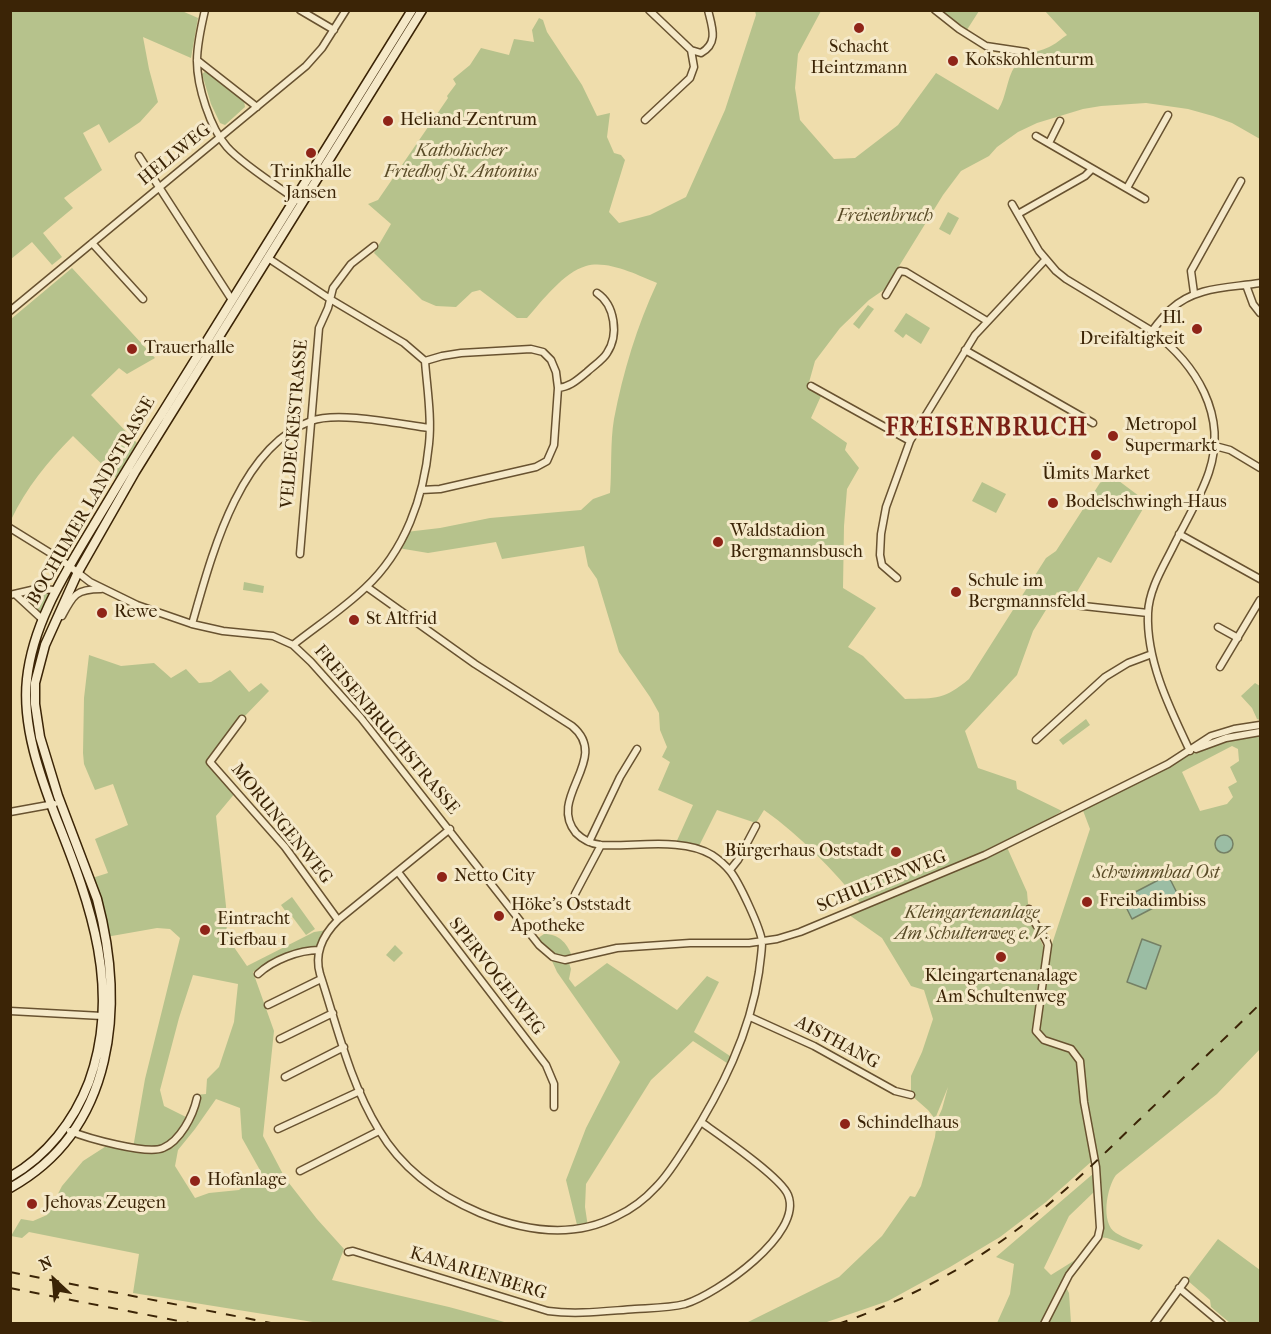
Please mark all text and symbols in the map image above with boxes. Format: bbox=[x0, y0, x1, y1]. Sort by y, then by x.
marker: Schacht Heintzmann bbox=[852, 21, 866, 35]
place label: Schacht Heintzmann bbox=[810, 37, 908, 80]
place label: Kokskohlenturm bbox=[965, 50, 1094, 72]
marker: Kokskohlenturm bbox=[946, 54, 960, 68]
place label: Heliand-Zentrum bbox=[400, 110, 537, 132]
marker: Heliand-Zentrum bbox=[381, 114, 395, 128]
street label: HELLWEG bbox=[134, 119, 216, 191]
park label: Katholischer Friedhof St. Antonius bbox=[384, 141, 538, 184]
marker: Trinkhalle Jansen bbox=[304, 146, 318, 160]
place label: Trinkhalle Jansen bbox=[271, 162, 351, 204]
park label: Freisenbruch bbox=[837, 206, 933, 228]
place label: Hl. Dreifaltigkeit bbox=[1080, 308, 1185, 350]
marker: Hl. Dreifaltigkeit bbox=[1190, 322, 1204, 336]
place label: Trauerhalle bbox=[144, 338, 235, 360]
street label: VELDECKESTRASSE bbox=[277, 338, 313, 510]
marker: Trauerhalle bbox=[125, 342, 139, 356]
street label: BOCHUMER LANDSTRASSE bbox=[23, 393, 161, 609]
district label: FREISENBRUCH bbox=[885, 415, 1089, 443]
place label: Metropol Supermarkt bbox=[1125, 415, 1217, 458]
marker: Metropol Supermarkt bbox=[1106, 429, 1120, 443]
marker: Ümits Market bbox=[1089, 448, 1103, 462]
place label: Ümits Market bbox=[1042, 464, 1150, 486]
place label: Bodelschwingh-Haus bbox=[1065, 492, 1227, 514]
marker: Bodelschwingh-Haus bbox=[1046, 496, 1060, 510]
place label: Waldstadion Bergmannsbusch bbox=[730, 521, 863, 564]
marker: Waldstadion Bergmannsbusch bbox=[711, 535, 725, 549]
place label: Schule im Bergmannsfeld bbox=[968, 571, 1086, 614]
marker: Schule im Bergmannsfeld bbox=[949, 585, 963, 599]
place label: Rewe bbox=[114, 602, 158, 624]
marker: Rewe bbox=[95, 606, 109, 620]
place label: St Altfrid bbox=[366, 609, 437, 631]
marker: St Altfrid bbox=[347, 613, 361, 627]
street label: FREISENBRUCHSTRASSE bbox=[309, 641, 463, 819]
street label: MORUNGENWEG bbox=[226, 759, 336, 889]
place label: Bürgerhaus Oststadt bbox=[724, 841, 884, 863]
marker: Bürgerhaus Oststadt bbox=[889, 845, 903, 859]
street label: SCHULTENWEG bbox=[814, 846, 950, 918]
park label: Schwimmbad Ost bbox=[1092, 863, 1220, 885]
place label: Netto City bbox=[454, 866, 535, 888]
marker: Netto City bbox=[435, 870, 449, 884]
place label: Freibadimbiss bbox=[1099, 891, 1206, 913]
place label: Höke's Oststadt Apotheke bbox=[511, 895, 631, 938]
marker: Freibadimbiss bbox=[1080, 895, 1094, 909]
park label: Kleingartenanlage Am Schultenweg e. V. bbox=[895, 903, 1049, 946]
place label: Eintracht Tiefbau 1 bbox=[217, 909, 290, 952]
marker: Höke's Oststadt Apotheke bbox=[492, 909, 506, 923]
street label: SPERVOGELWEG bbox=[443, 914, 549, 1040]
marker: Eintracht Tiefbau 1 bbox=[198, 923, 212, 937]
marker: Kleingartenanalage Am Schultenweg bbox=[994, 950, 1008, 964]
place label: Kleingartenanalage Am Schultenweg bbox=[925, 966, 1077, 1008]
street label: AISTHANG bbox=[791, 1012, 883, 1074]
place label: Schindelhaus bbox=[857, 1113, 959, 1135]
marker: Schindelhaus bbox=[838, 1117, 852, 1131]
place label: Hofanlage bbox=[207, 1170, 287, 1192]
marker: Hofanlage bbox=[188, 1174, 202, 1188]
place label: Jehovas Zeugen bbox=[44, 1193, 166, 1215]
marker: Jehovas Zeugen bbox=[25, 1197, 39, 1211]
street label: KANARIENBERG bbox=[407, 1243, 549, 1305]
north arrow bbox=[24, 1250, 84, 1310]
text: N bbox=[36, 1252, 56, 1275]

